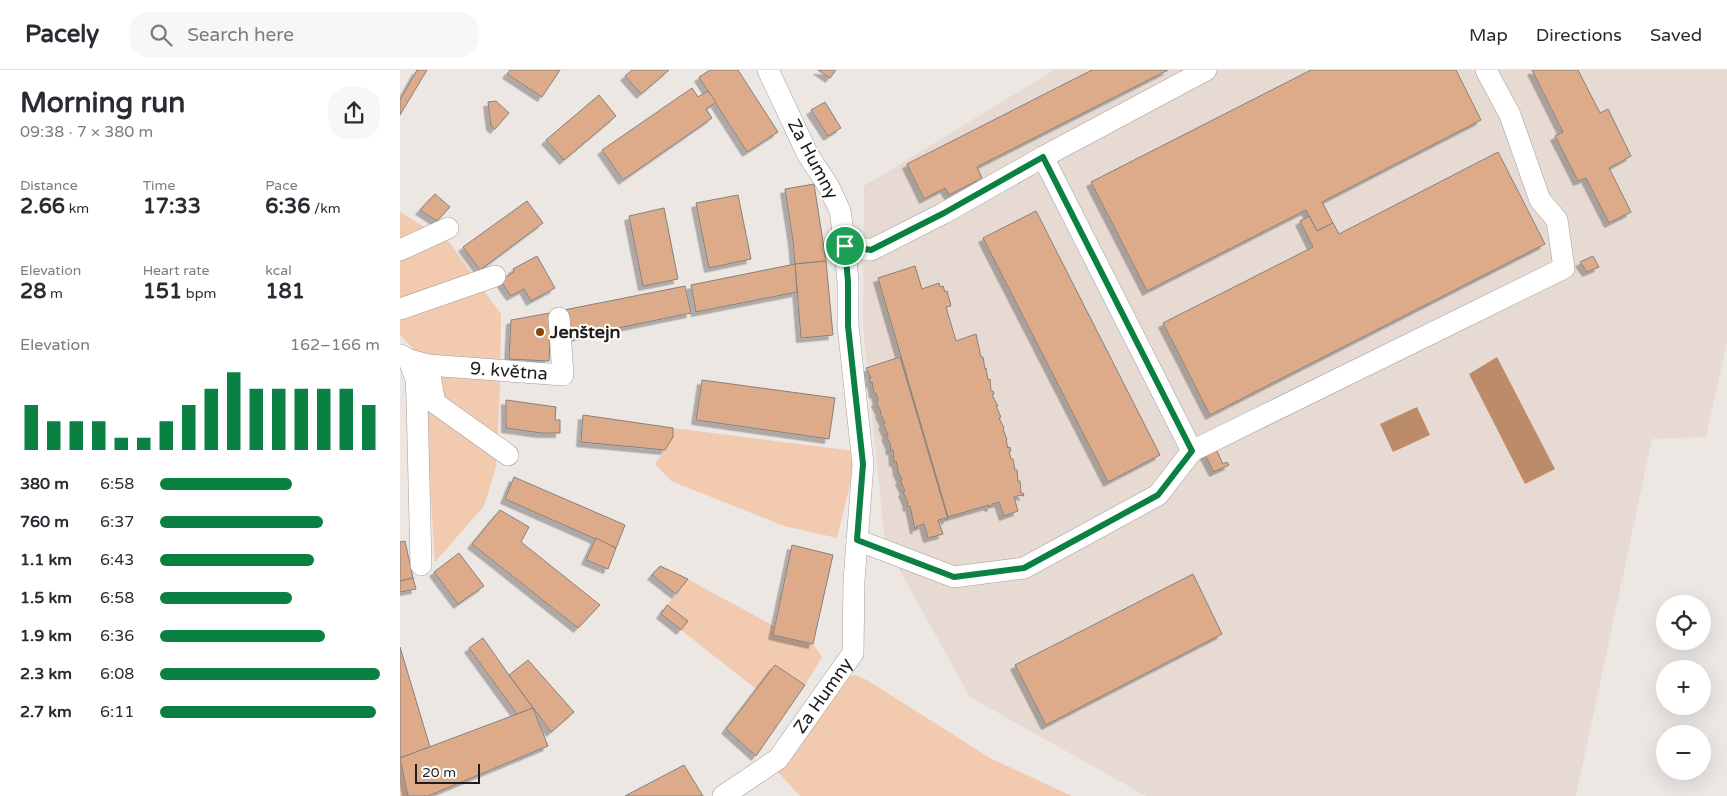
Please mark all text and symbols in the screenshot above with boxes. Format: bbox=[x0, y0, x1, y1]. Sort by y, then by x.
search box bbox=[129, 12, 479, 57]
text: Pacely bbox=[25, 20, 99, 49]
icon: search bbox=[147, 21, 175, 49]
text: Search here bbox=[187, 24, 294, 46]
text: Map bbox=[1469, 24, 1508, 46]
text: Directions bbox=[1536, 24, 1622, 46]
text: Saved bbox=[1650, 24, 1702, 46]
text: Morning run bbox=[20, 86, 185, 120]
button: share bbox=[328, 87, 380, 139]
street label: Za Humny bbox=[783, 115, 843, 203]
text: 09:38 · 7 × 380 m bbox=[20, 122, 153, 142]
text: Distance bbox=[20, 177, 78, 194]
text: Time bbox=[143, 177, 175, 194]
text: Pace bbox=[265, 177, 298, 194]
text: 2.66 bbox=[20, 194, 65, 219]
text: 17:33 bbox=[143, 194, 201, 219]
text: 6:36 bbox=[265, 194, 310, 219]
text: km bbox=[65, 200, 89, 217]
text: /km bbox=[310, 200, 341, 217]
pin bbox=[824, 225, 866, 267]
icon: arrive bbox=[831, 232, 859, 260]
text: Elevation bbox=[20, 262, 81, 279]
text: Heart rate bbox=[143, 262, 209, 279]
text: kcal bbox=[265, 262, 292, 279]
text: 28 bbox=[20, 279, 46, 304]
text: 151 bbox=[143, 279, 182, 304]
text: 181 bbox=[265, 279, 305, 304]
text: m bbox=[46, 285, 63, 302]
text: bpm bbox=[182, 285, 216, 302]
place label: Jenštejn bbox=[549, 321, 621, 343]
marker: Jenštejn bbox=[534, 326, 546, 338]
text: Elevation bbox=[20, 335, 90, 355]
text: 162–166 m bbox=[290, 335, 380, 355]
street label: 9. května bbox=[469, 357, 549, 385]
text: 380 m bbox=[20, 474, 69, 494]
text: 6:58 bbox=[100, 474, 134, 494]
text: 760 m bbox=[20, 512, 69, 532]
text: 6:37 bbox=[100, 512, 134, 532]
text: 1.1 km bbox=[20, 550, 72, 570]
text: 6:43 bbox=[100, 550, 134, 570]
text: 1.5 km bbox=[20, 588, 72, 608]
text: 6:58 bbox=[100, 588, 134, 608]
map controls bbox=[1656, 595, 1711, 780]
button: locate bbox=[1656, 595, 1711, 650]
text: 1.9 km bbox=[20, 626, 72, 646]
text: 6:36 bbox=[100, 626, 134, 646]
street label: Za Humny bbox=[789, 653, 857, 738]
button: + bbox=[1656, 660, 1711, 715]
text: 2.3 km bbox=[20, 664, 72, 684]
text: 6:08 bbox=[100, 664, 134, 684]
text: 2.7 km bbox=[20, 702, 72, 722]
text: 6:11 bbox=[100, 702, 134, 722]
button: − bbox=[1656, 725, 1711, 780]
scale bar bbox=[415, 761, 480, 784]
text: 20 m bbox=[422, 764, 456, 781]

